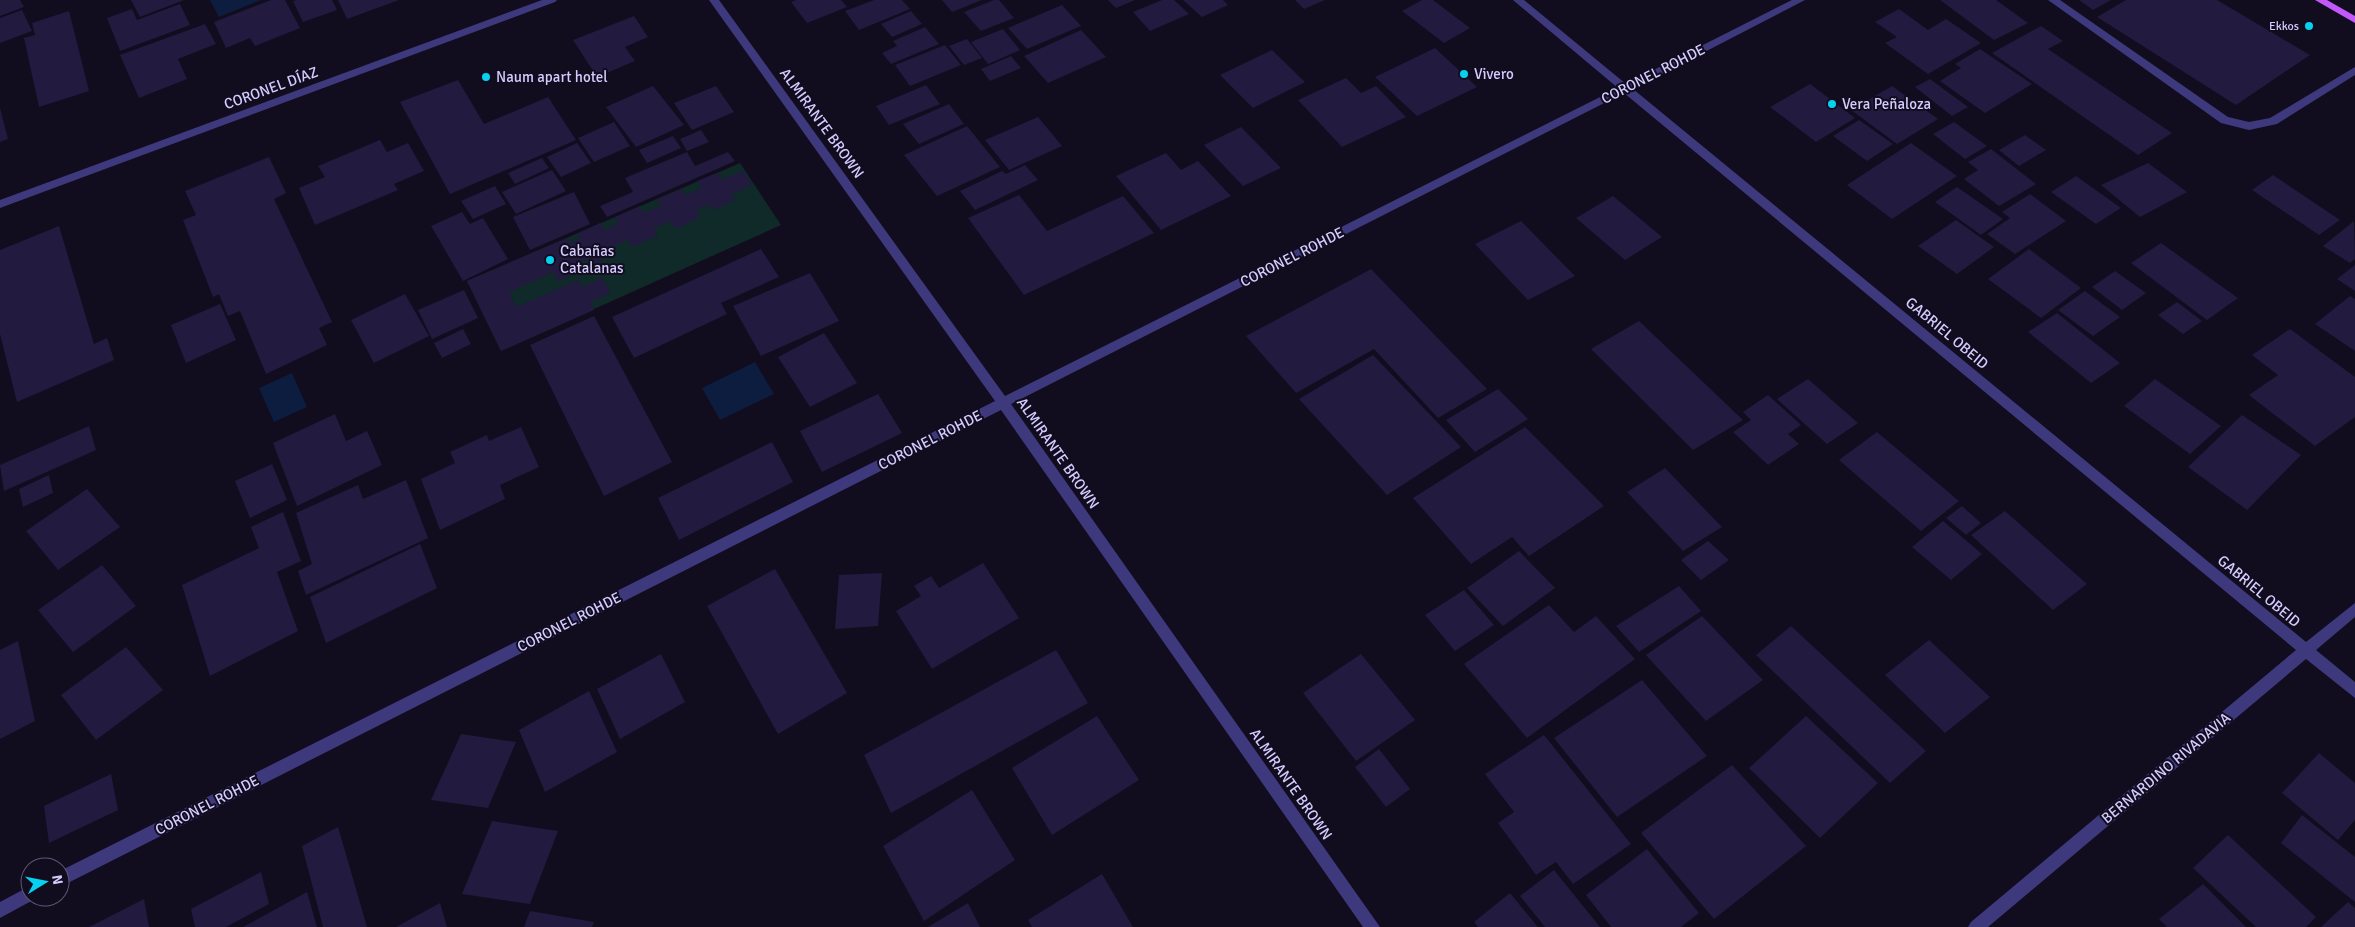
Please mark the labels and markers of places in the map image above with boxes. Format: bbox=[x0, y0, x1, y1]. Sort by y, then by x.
place label: Ekkos bbox=[2269, 19, 2299, 34]
marker: Ekkos bbox=[2303, 20, 2315, 32]
place label: Vivero bbox=[1474, 65, 1514, 83]
place label: Naum apart hotel bbox=[496, 68, 608, 86]
marker: Vivero bbox=[1458, 68, 1470, 80]
marker: Naum apart hotel bbox=[480, 71, 492, 83]
place label: Vera Peñaloza bbox=[1842, 95, 1931, 113]
marker: Vera Peñaloza bbox=[1826, 98, 1838, 110]
place label: Cabañas Catalanas bbox=[560, 242, 624, 277]
marker: Cabañas Catalanas bbox=[544, 254, 556, 266]

